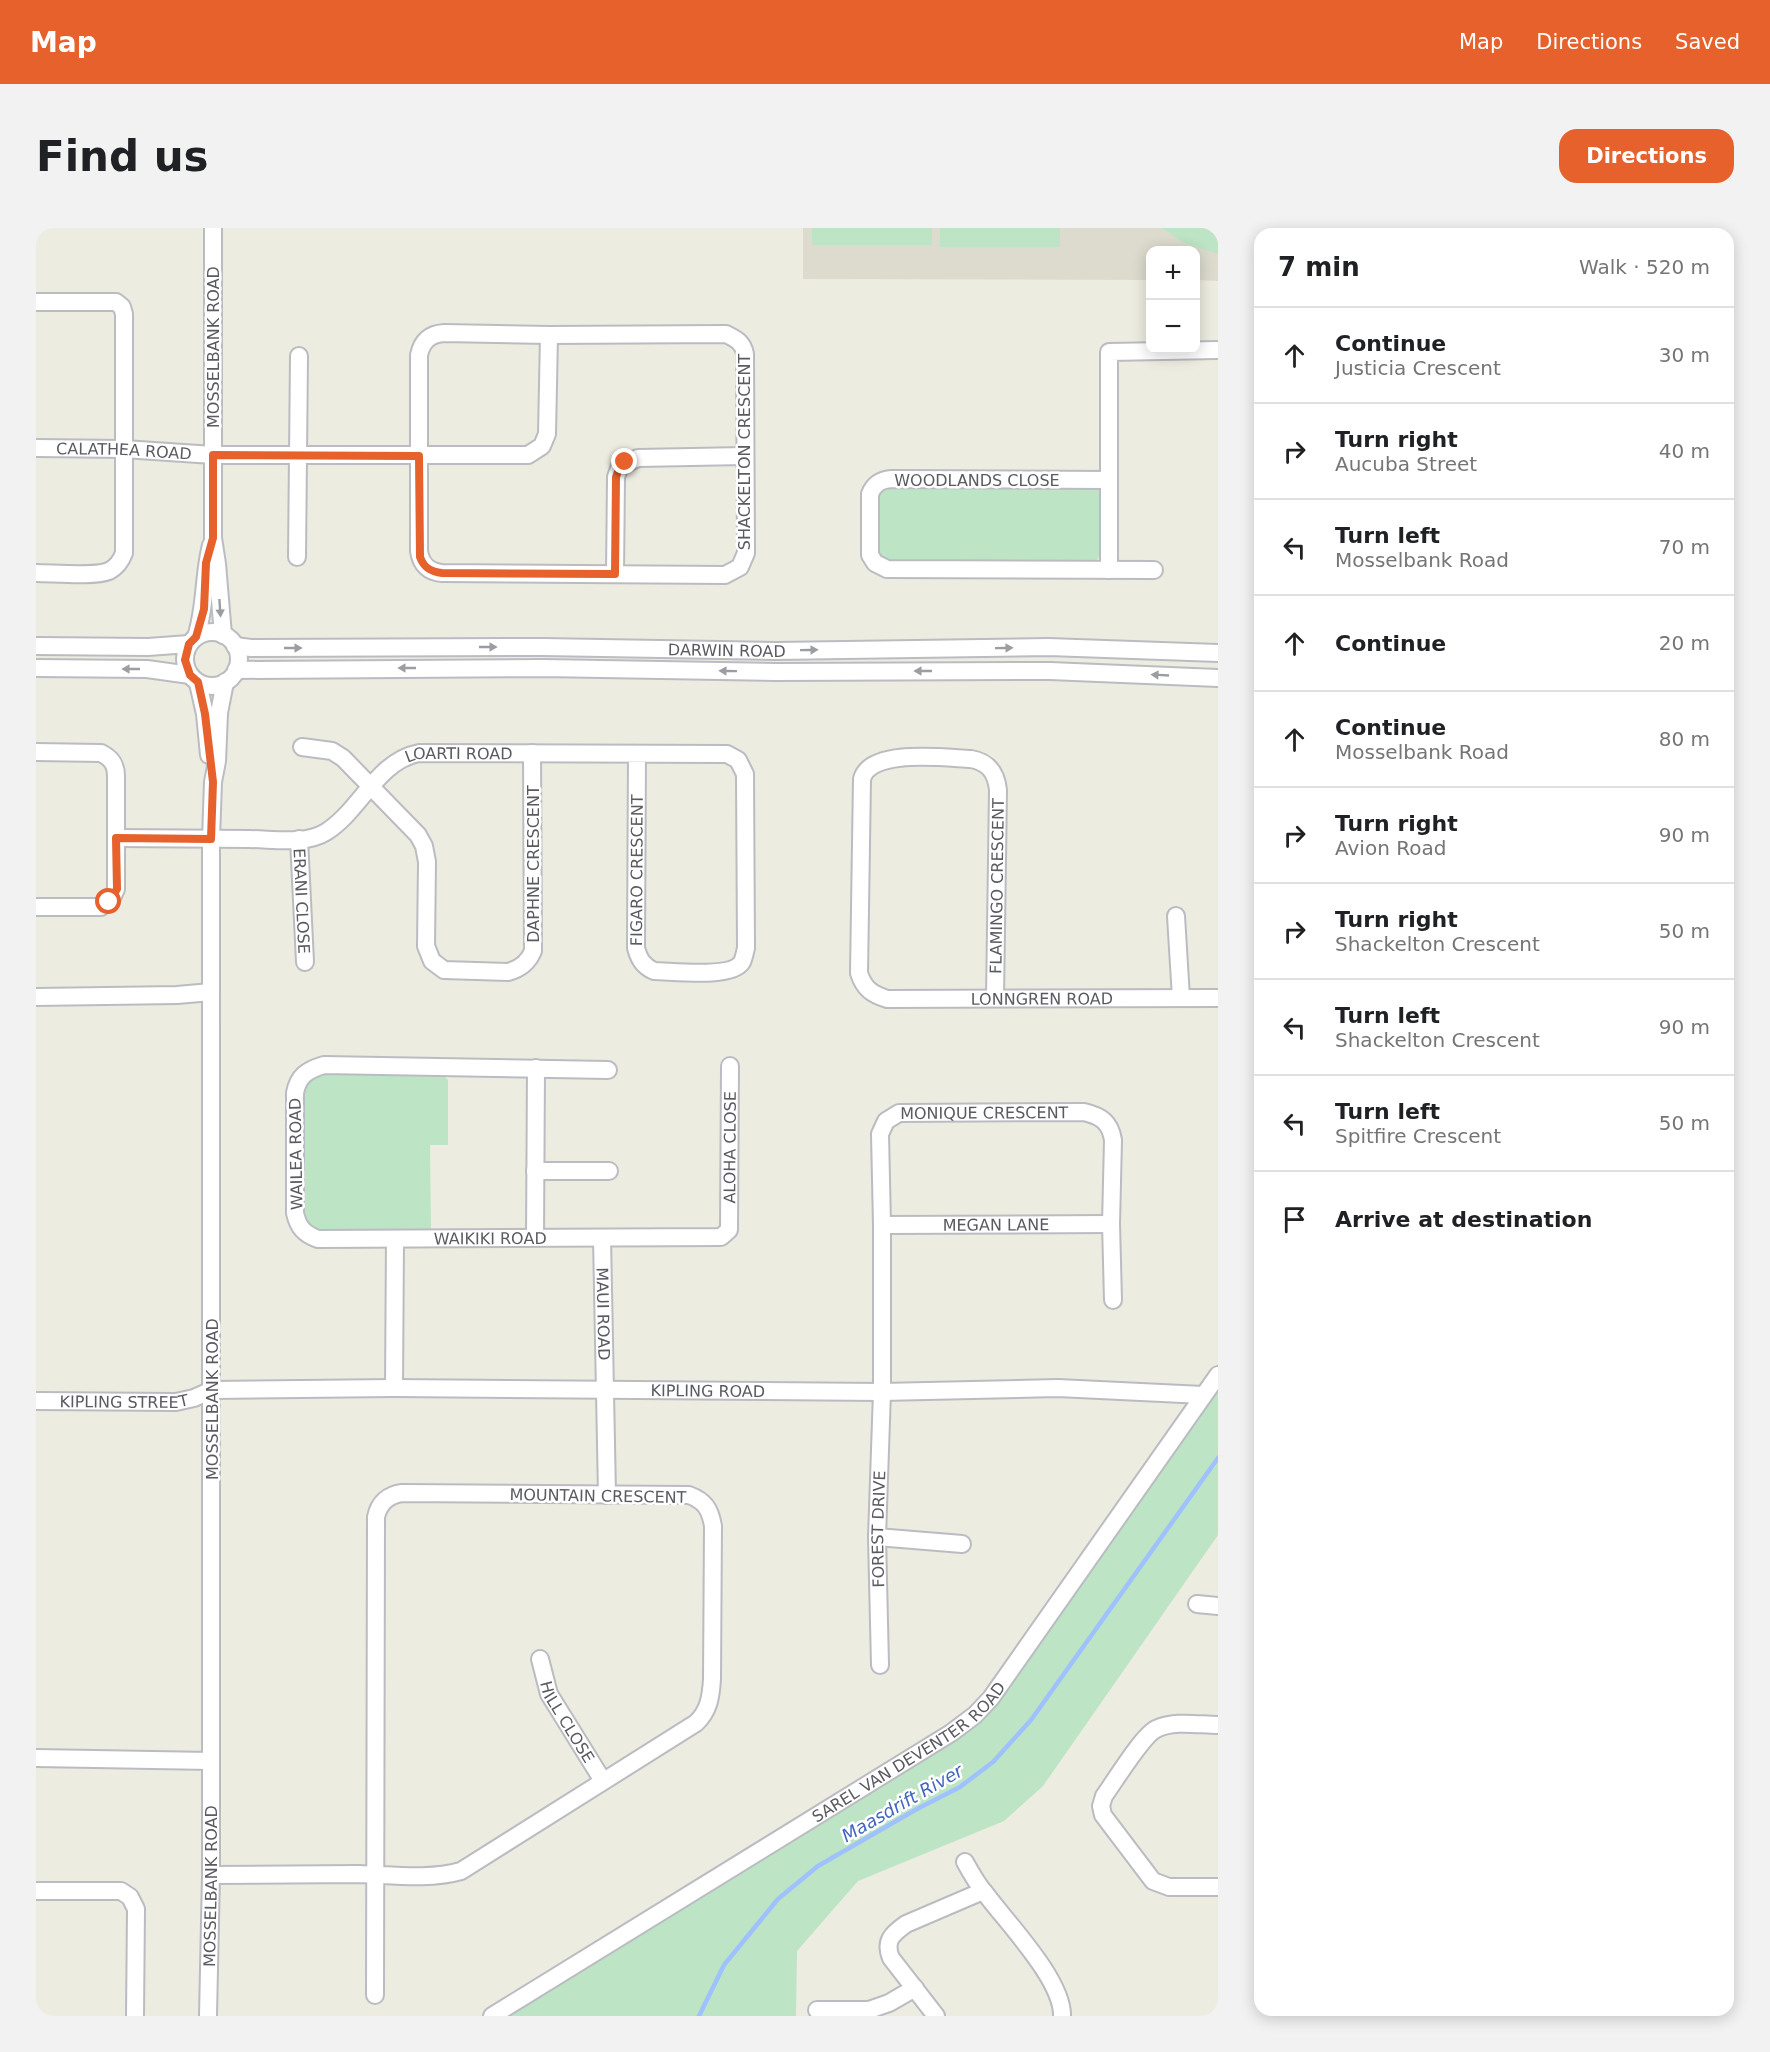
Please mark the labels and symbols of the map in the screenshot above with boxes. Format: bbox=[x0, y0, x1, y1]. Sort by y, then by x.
street label: MOSSELBANK ROAD bbox=[204, 266, 223, 428]
street label: SHACKELTON CRESCENT bbox=[735, 354, 754, 550]
street label: CALATHEA ROAD bbox=[56, 439, 192, 463]
route end bbox=[611, 448, 637, 474]
street label: WOODLANDS CLOSE bbox=[894, 471, 1060, 490]
one-way arrow bbox=[215, 598, 225, 617]
street label: DARWIN ROAD bbox=[668, 640, 786, 661]
one-way arrow bbox=[479, 642, 498, 652]
one-way arrow bbox=[284, 643, 303, 653]
one-way arrow bbox=[995, 643, 1014, 653]
one-way arrow bbox=[800, 645, 819, 655]
one-way arrow bbox=[397, 663, 416, 673]
one-way arrow bbox=[122, 664, 141, 674]
one-way arrow bbox=[718, 666, 737, 676]
one-way arrow bbox=[913, 666, 932, 676]
one-way arrow bbox=[1150, 670, 1169, 680]
street label: LOARTI ROAD bbox=[402, 743, 513, 766]
street label: DAPHNE CRESCENT bbox=[524, 785, 543, 943]
street label: FIGARO CRESCENT bbox=[627, 794, 646, 946]
street label: FLAMINGO CRESCENT bbox=[986, 798, 1007, 974]
street label: ERANI CLOSE bbox=[290, 848, 314, 954]
route start bbox=[95, 888, 121, 914]
street label: LONNGREN ROAD bbox=[971, 989, 1113, 1008]
street label: ALOHA CLOSE bbox=[720, 1091, 739, 1204]
street label: WAILEA ROAD bbox=[286, 1098, 306, 1210]
street label: MONIQUE CRESCENT bbox=[900, 1103, 1069, 1122]
street label: MEGAN LANE bbox=[943, 1215, 1049, 1234]
street label: WAIKIKI ROAD bbox=[434, 1228, 547, 1248]
street label: MAUI ROAD bbox=[593, 1267, 614, 1361]
street label: MOSSELBANK ROAD bbox=[203, 1318, 222, 1480]
street label: KIPLING ROAD bbox=[650, 1381, 765, 1401]
street label: KIPLING STREET bbox=[59, 1390, 190, 1412]
street label: FOREST DRIVE bbox=[867, 1470, 889, 1588]
street label: MOUNTAIN CRESCENT bbox=[509, 1485, 687, 1507]
street label: SAREL VAN DEVENTER ROAD bbox=[808, 1678, 1009, 1826]
street label: HILL CLOSE bbox=[537, 1679, 599, 1766]
water label: Maasdrift River bbox=[838, 1759, 968, 1846]
street label: MOSSELBANK ROAD bbox=[200, 1805, 221, 1967]

